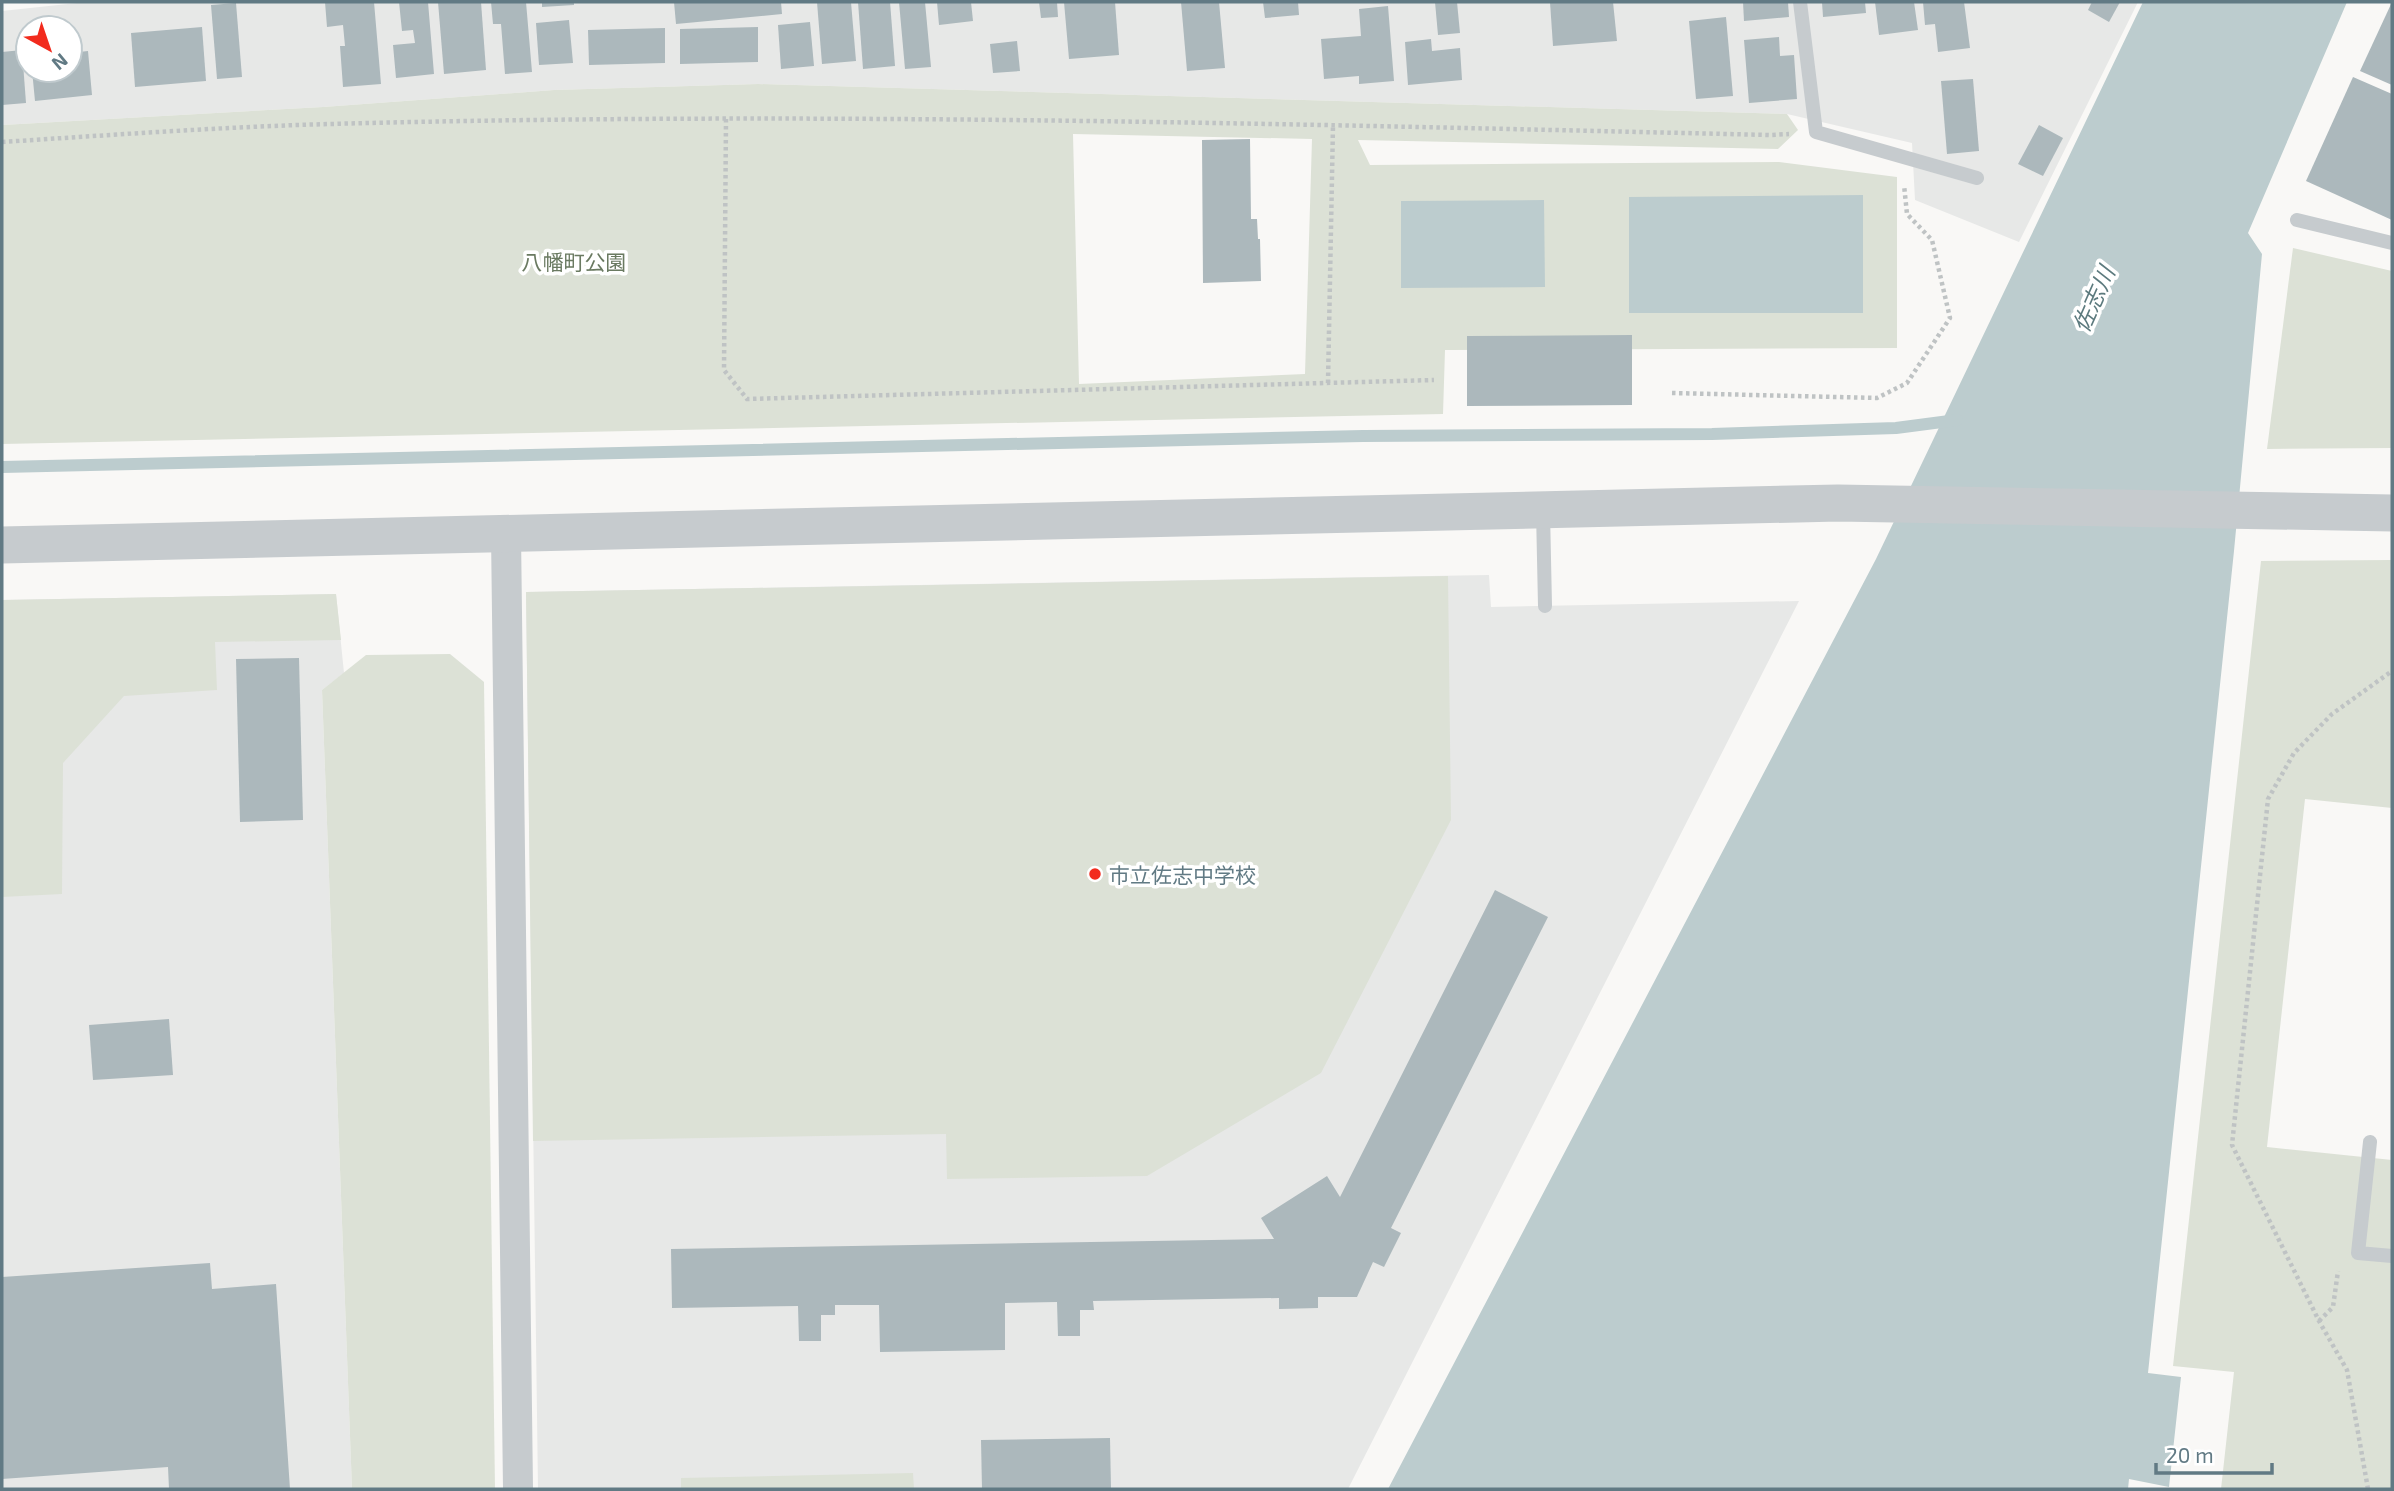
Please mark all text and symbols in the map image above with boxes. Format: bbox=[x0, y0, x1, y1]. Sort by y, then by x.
north arrow bbox=[14, 14, 84, 84]
text: N bbox=[48, 49, 73, 76]
park label: 八幡町公園 bbox=[522, 249, 627, 274]
water label: 佐志川 bbox=[2066, 259, 2121, 336]
place label: 市立佐志中学校 bbox=[1109, 862, 1256, 887]
marker: 市立佐志中学校 bbox=[1087, 866, 1103, 882]
scale bar bbox=[2156, 1432, 2272, 1476]
text: 20 m bbox=[2166, 1442, 2214, 1467]

